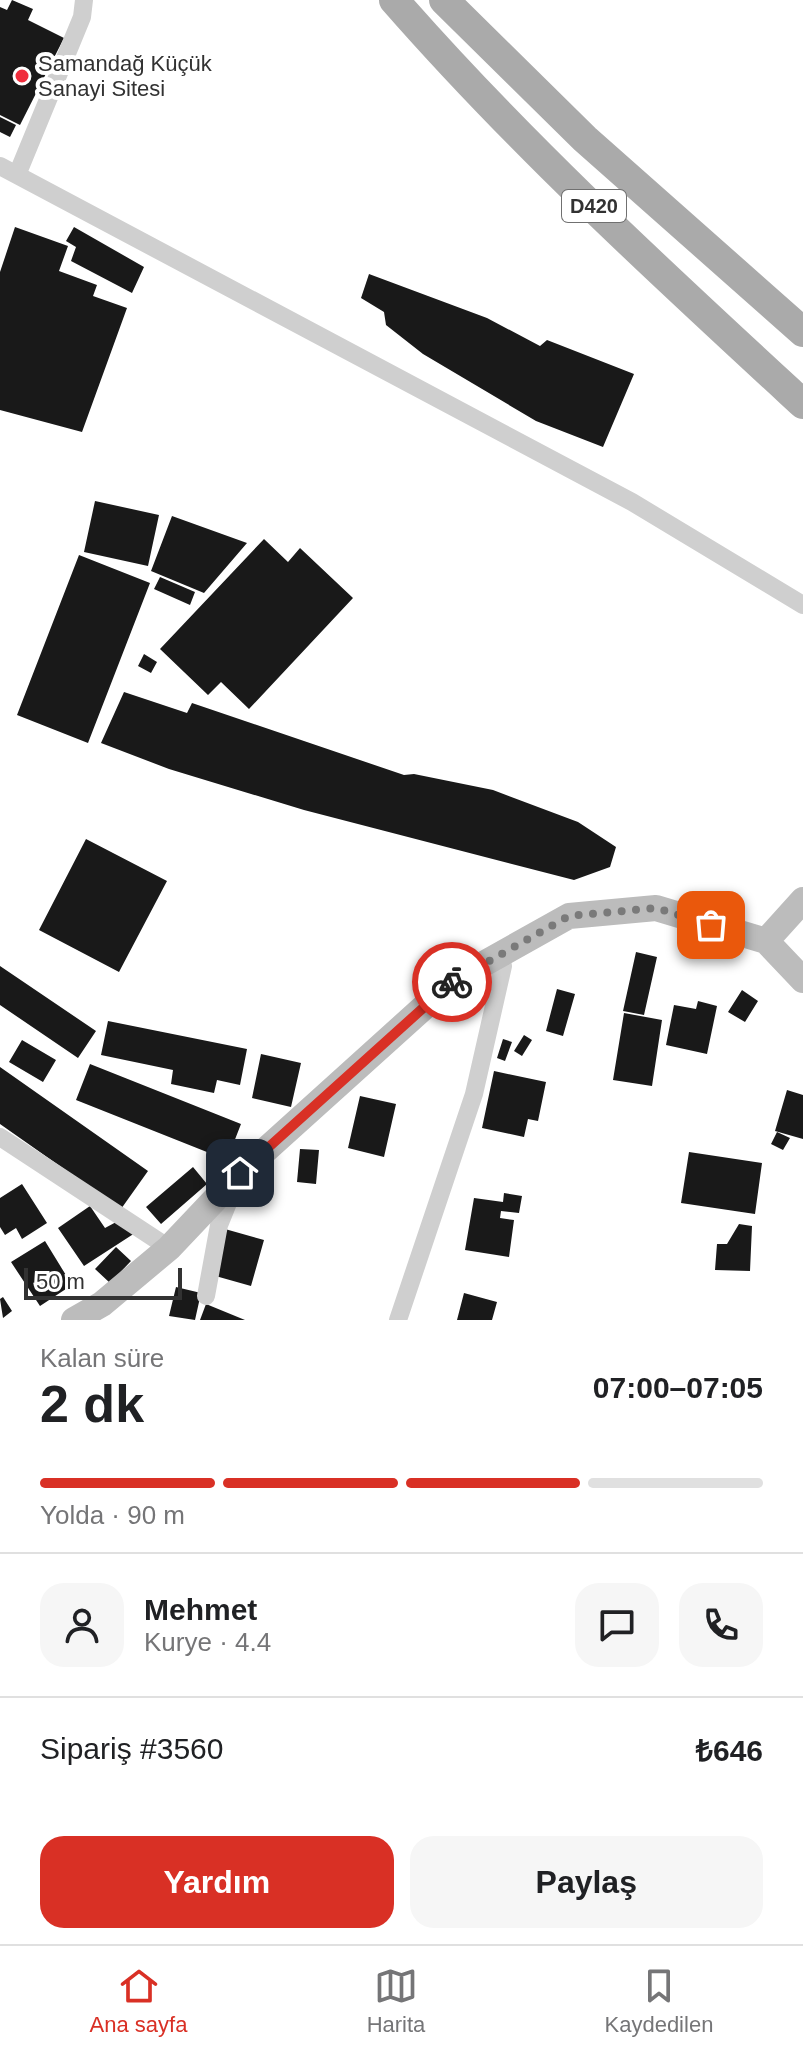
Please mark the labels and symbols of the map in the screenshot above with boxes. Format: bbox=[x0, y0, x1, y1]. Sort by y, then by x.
place label: Samandağ Küçük Sanayi Sitesi bbox=[38, 51, 213, 101]
marker: Samandağ Küçük Sanayi Sitesi bbox=[13, 67, 31, 85]
road number: D420 bbox=[562, 190, 626, 222]
pin bbox=[677, 891, 745, 959]
courier bbox=[412, 942, 492, 1022]
pin bbox=[206, 1139, 274, 1207]
scale bar bbox=[24, 1264, 182, 1300]

